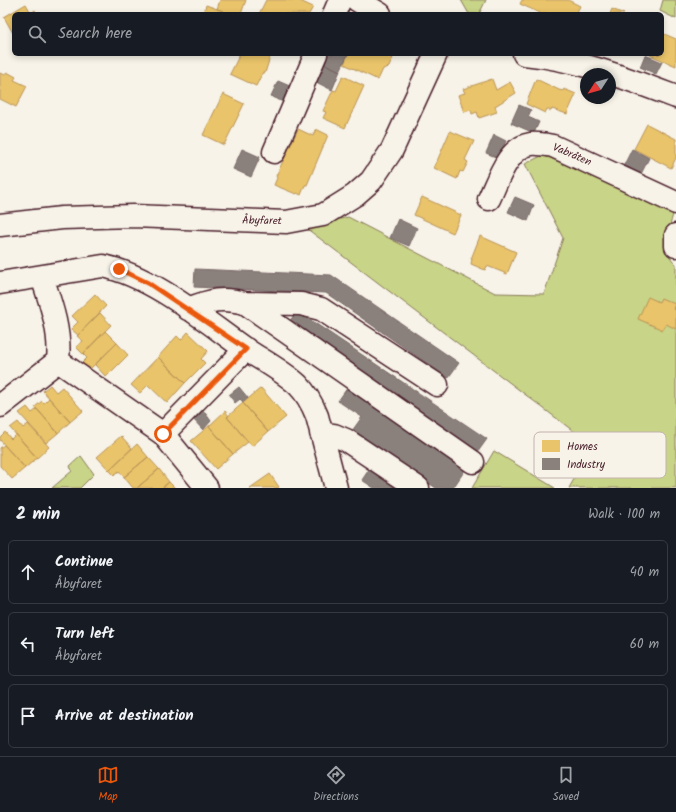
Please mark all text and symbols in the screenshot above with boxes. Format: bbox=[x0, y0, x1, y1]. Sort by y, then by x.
search box bbox=[12, 12, 664, 56]
text: Search here bbox=[58, 22, 132, 46]
icon: search bbox=[26, 23, 48, 45]
north arrow bbox=[580, 68, 616, 104]
street label: Vabråten bbox=[550, 139, 594, 171]
street label: Åbyfaret bbox=[242, 212, 283, 230]
route end bbox=[110, 260, 128, 278]
route start bbox=[154, 425, 172, 443]
legend bbox=[534, 432, 666, 478]
text: Homes bbox=[567, 438, 598, 456]
text: Industry bbox=[567, 456, 606, 474]
text: 2 min bbox=[16, 501, 60, 528]
text: Walk · 100 m bbox=[588, 504, 660, 525]
text: Continue bbox=[55, 550, 113, 574]
icon: ahead bbox=[17, 561, 39, 583]
text: 40 m bbox=[630, 562, 659, 583]
text: Åbyfaret bbox=[55, 574, 102, 595]
text: Turn left bbox=[55, 622, 115, 646]
icon: left bbox=[17, 633, 39, 655]
text: 60 m bbox=[630, 634, 659, 655]
text: Åbyfaret bbox=[55, 646, 102, 667]
text: Arrive at destination bbox=[55, 704, 194, 728]
icon: arrive bbox=[17, 705, 39, 727]
tab: Map bbox=[97, 764, 119, 806]
tab: Directions bbox=[313, 764, 359, 806]
tab: Saved bbox=[553, 764, 579, 806]

